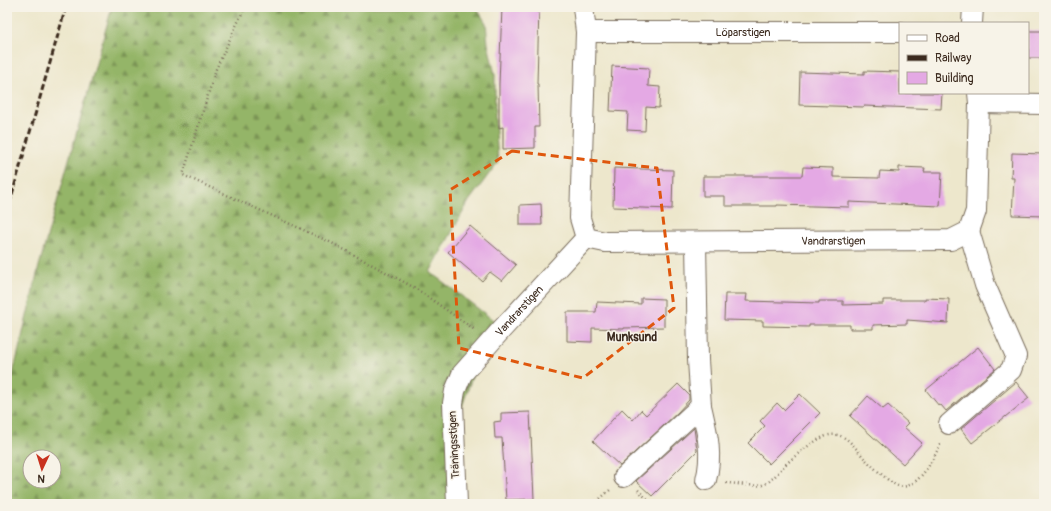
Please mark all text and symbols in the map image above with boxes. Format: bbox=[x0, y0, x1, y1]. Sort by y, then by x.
legend bbox=[899, 22, 1029, 94]
street label: Löparstigen bbox=[716, 26, 770, 39]
text: Road bbox=[935, 31, 960, 46]
text: Railway bbox=[935, 51, 971, 66]
text: Building bbox=[935, 71, 974, 86]
street label: Vandrarstigen bbox=[801, 234, 866, 247]
street label: Vandrarstigen bbox=[492, 282, 546, 339]
district label: Munksund bbox=[607, 330, 657, 345]
street label: Träningsstigen bbox=[446, 411, 462, 479]
north arrow bbox=[22, 449, 62, 489]
text: N bbox=[37, 472, 46, 485]

